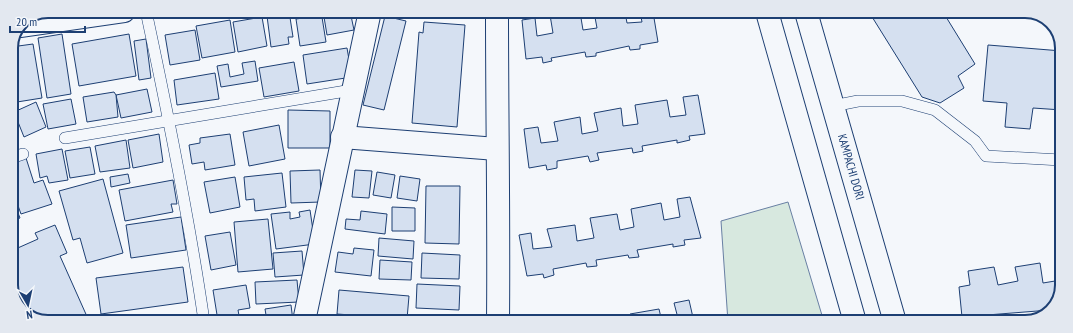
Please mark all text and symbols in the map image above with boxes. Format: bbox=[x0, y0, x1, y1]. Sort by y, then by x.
scale bar bbox=[10, 8, 85, 34]
text: 20 m bbox=[16, 14, 37, 29]
street label: KAMPACHI DORI bbox=[835, 132, 868, 202]
north arrow bbox=[8, 285, 48, 325]
text: N bbox=[25, 307, 34, 322]

